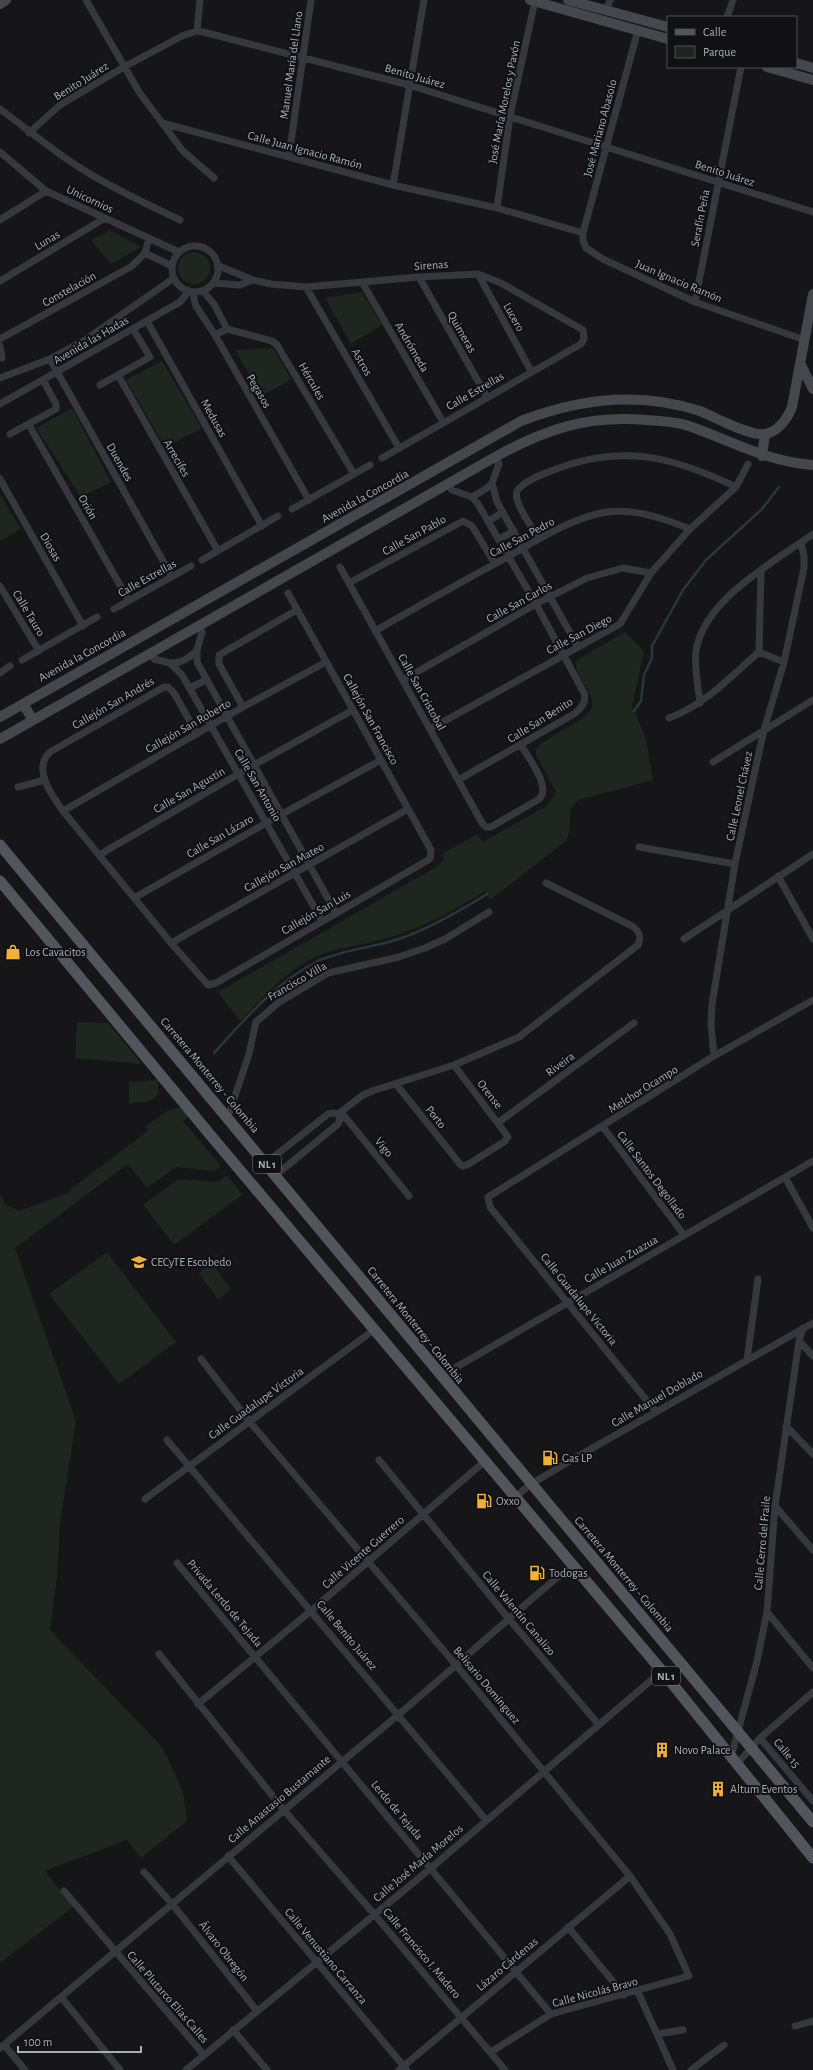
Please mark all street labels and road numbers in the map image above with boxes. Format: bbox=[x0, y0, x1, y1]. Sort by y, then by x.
street label: Manuel María del Llano bbox=[277, 10, 305, 120]
street label: José María Morelos y Pavón bbox=[486, 39, 523, 165]
street label: Benito Juárez bbox=[52, 59, 111, 103]
street label: Benito Juárez bbox=[384, 62, 446, 90]
street label: José Mariano Abasolo bbox=[581, 78, 619, 178]
street label: Calle Juan Ignacio Ramón bbox=[247, 129, 363, 171]
street label: Benito Juárez bbox=[694, 158, 756, 188]
street label: Unicornios bbox=[65, 183, 115, 215]
street label: Serafín Peña bbox=[689, 188, 711, 248]
street label: Lunas bbox=[32, 228, 62, 252]
street label: Juan Ignacio Ramón bbox=[634, 257, 724, 305]
street label: Sirenas bbox=[414, 258, 448, 272]
street label: Constelación bbox=[40, 269, 98, 309]
street label: Lucero bbox=[501, 301, 527, 334]
street label: Quimeras bbox=[445, 309, 479, 355]
street label: Avenida las Hadas bbox=[51, 314, 131, 366]
street label: Andrómeda bbox=[393, 320, 431, 375]
street label: Astros bbox=[349, 346, 375, 378]
street label: Hércules bbox=[297, 360, 327, 402]
street label: Calle Estrellas bbox=[444, 370, 506, 412]
street label: Pegasos bbox=[245, 372, 273, 410]
street label: Medusas bbox=[199, 397, 229, 439]
street label: Arrecifes bbox=[162, 437, 192, 479]
street label: Duendes bbox=[105, 441, 135, 483]
street label: Avenida la Concordia bbox=[320, 467, 411, 525]
street label: Orión bbox=[76, 493, 100, 521]
street label: Calle San Pablo bbox=[380, 513, 448, 557]
street label: Calle San Pedro bbox=[488, 515, 556, 559]
street label: Diosas bbox=[38, 531, 64, 563]
street label: Calle Estrellas bbox=[116, 557, 178, 599]
street label: Calle San Carlos bbox=[484, 579, 554, 625]
street label: Calle Tauro bbox=[11, 588, 47, 638]
street label: Calle San Diego bbox=[544, 612, 614, 656]
street label: Avenida la Concordia bbox=[37, 626, 128, 684]
street label: Calle San Cristobal bbox=[396, 652, 448, 732]
street label: Callejón San Francisco bbox=[340, 671, 401, 767]
street label: Callejón San Andrés bbox=[70, 675, 157, 732]
street label: Calle San Benito bbox=[505, 695, 575, 745]
street label: Callejón San Roberto bbox=[143, 697, 233, 756]
street label: Calle San Antonio bbox=[232, 747, 284, 823]
street label: Calle Leonel Chávez bbox=[724, 750, 754, 842]
street label: Calle San Agustín bbox=[151, 765, 227, 815]
street label: Calle San Lázaro bbox=[185, 812, 256, 860]
street label: Callejón San Mateo bbox=[242, 840, 327, 895]
street label: Callejón San Luis bbox=[279, 887, 353, 938]
street label: Francisco Villa bbox=[266, 959, 329, 1003]
street label: Carretera Monterrey - Colombia bbox=[157, 1015, 262, 1136]
street label: Riveira bbox=[543, 1049, 577, 1078]
street label: Melchor Ocampo bbox=[606, 1063, 680, 1115]
street label: Orense bbox=[475, 1077, 505, 1111]
street label: Porto bbox=[423, 1104, 449, 1131]
street label: Calle Santos Degollado bbox=[615, 1129, 689, 1221]
street label: Vigo bbox=[373, 1135, 395, 1159]
road number: NL 1 bbox=[253, 1155, 281, 1173]
street label: Calle Juan Zuazua bbox=[582, 1233, 660, 1285]
street label: Calle Guadalupe Victoria bbox=[538, 1251, 620, 1348]
street label: Carretera Monterrey - Colombia bbox=[364, 1264, 467, 1387]
street label: Calle Guadalupe Victoria bbox=[206, 1364, 306, 1441]
street label: Calle Manuel Doblado bbox=[609, 1367, 705, 1429]
street label: Calle Cerro del Fraile bbox=[752, 1495, 772, 1591]
street label: Calle Vicente Guerrero bbox=[320, 1513, 406, 1591]
street label: Carretera Monterrey - Colombia bbox=[571, 1514, 676, 1635]
street label: Privada Lerdo de Tejada bbox=[184, 1557, 265, 1650]
street label: Calle Valentín Canalizo bbox=[480, 1568, 558, 1658]
street label: Calle Benito Juárez bbox=[314, 1598, 380, 1672]
street label: Belisario Domínguez bbox=[451, 1644, 523, 1726]
road number: NL 1 bbox=[652, 1667, 680, 1685]
street label: Calle 15 bbox=[771, 1736, 803, 1770]
street label: Calle Anastasio Bustamante bbox=[226, 1753, 332, 1845]
street label: Lerdo de Tejada bbox=[368, 1778, 425, 1843]
street label: Calle José María Morelos bbox=[371, 1822, 465, 1904]
street label: Calle Venustiano Carranza bbox=[282, 1906, 370, 2007]
street label: Calle Francisco I. Madero bbox=[381, 1906, 463, 2001]
street label: Álvaro Obregón bbox=[197, 1918, 252, 1983]
street label: Lázaro Cárdenas bbox=[474, 1935, 540, 1993]
street label: Calle Plutarco Elías Calles bbox=[125, 1949, 211, 2045]
street label: Calle Nicolás Bravo bbox=[551, 1975, 639, 2009]

